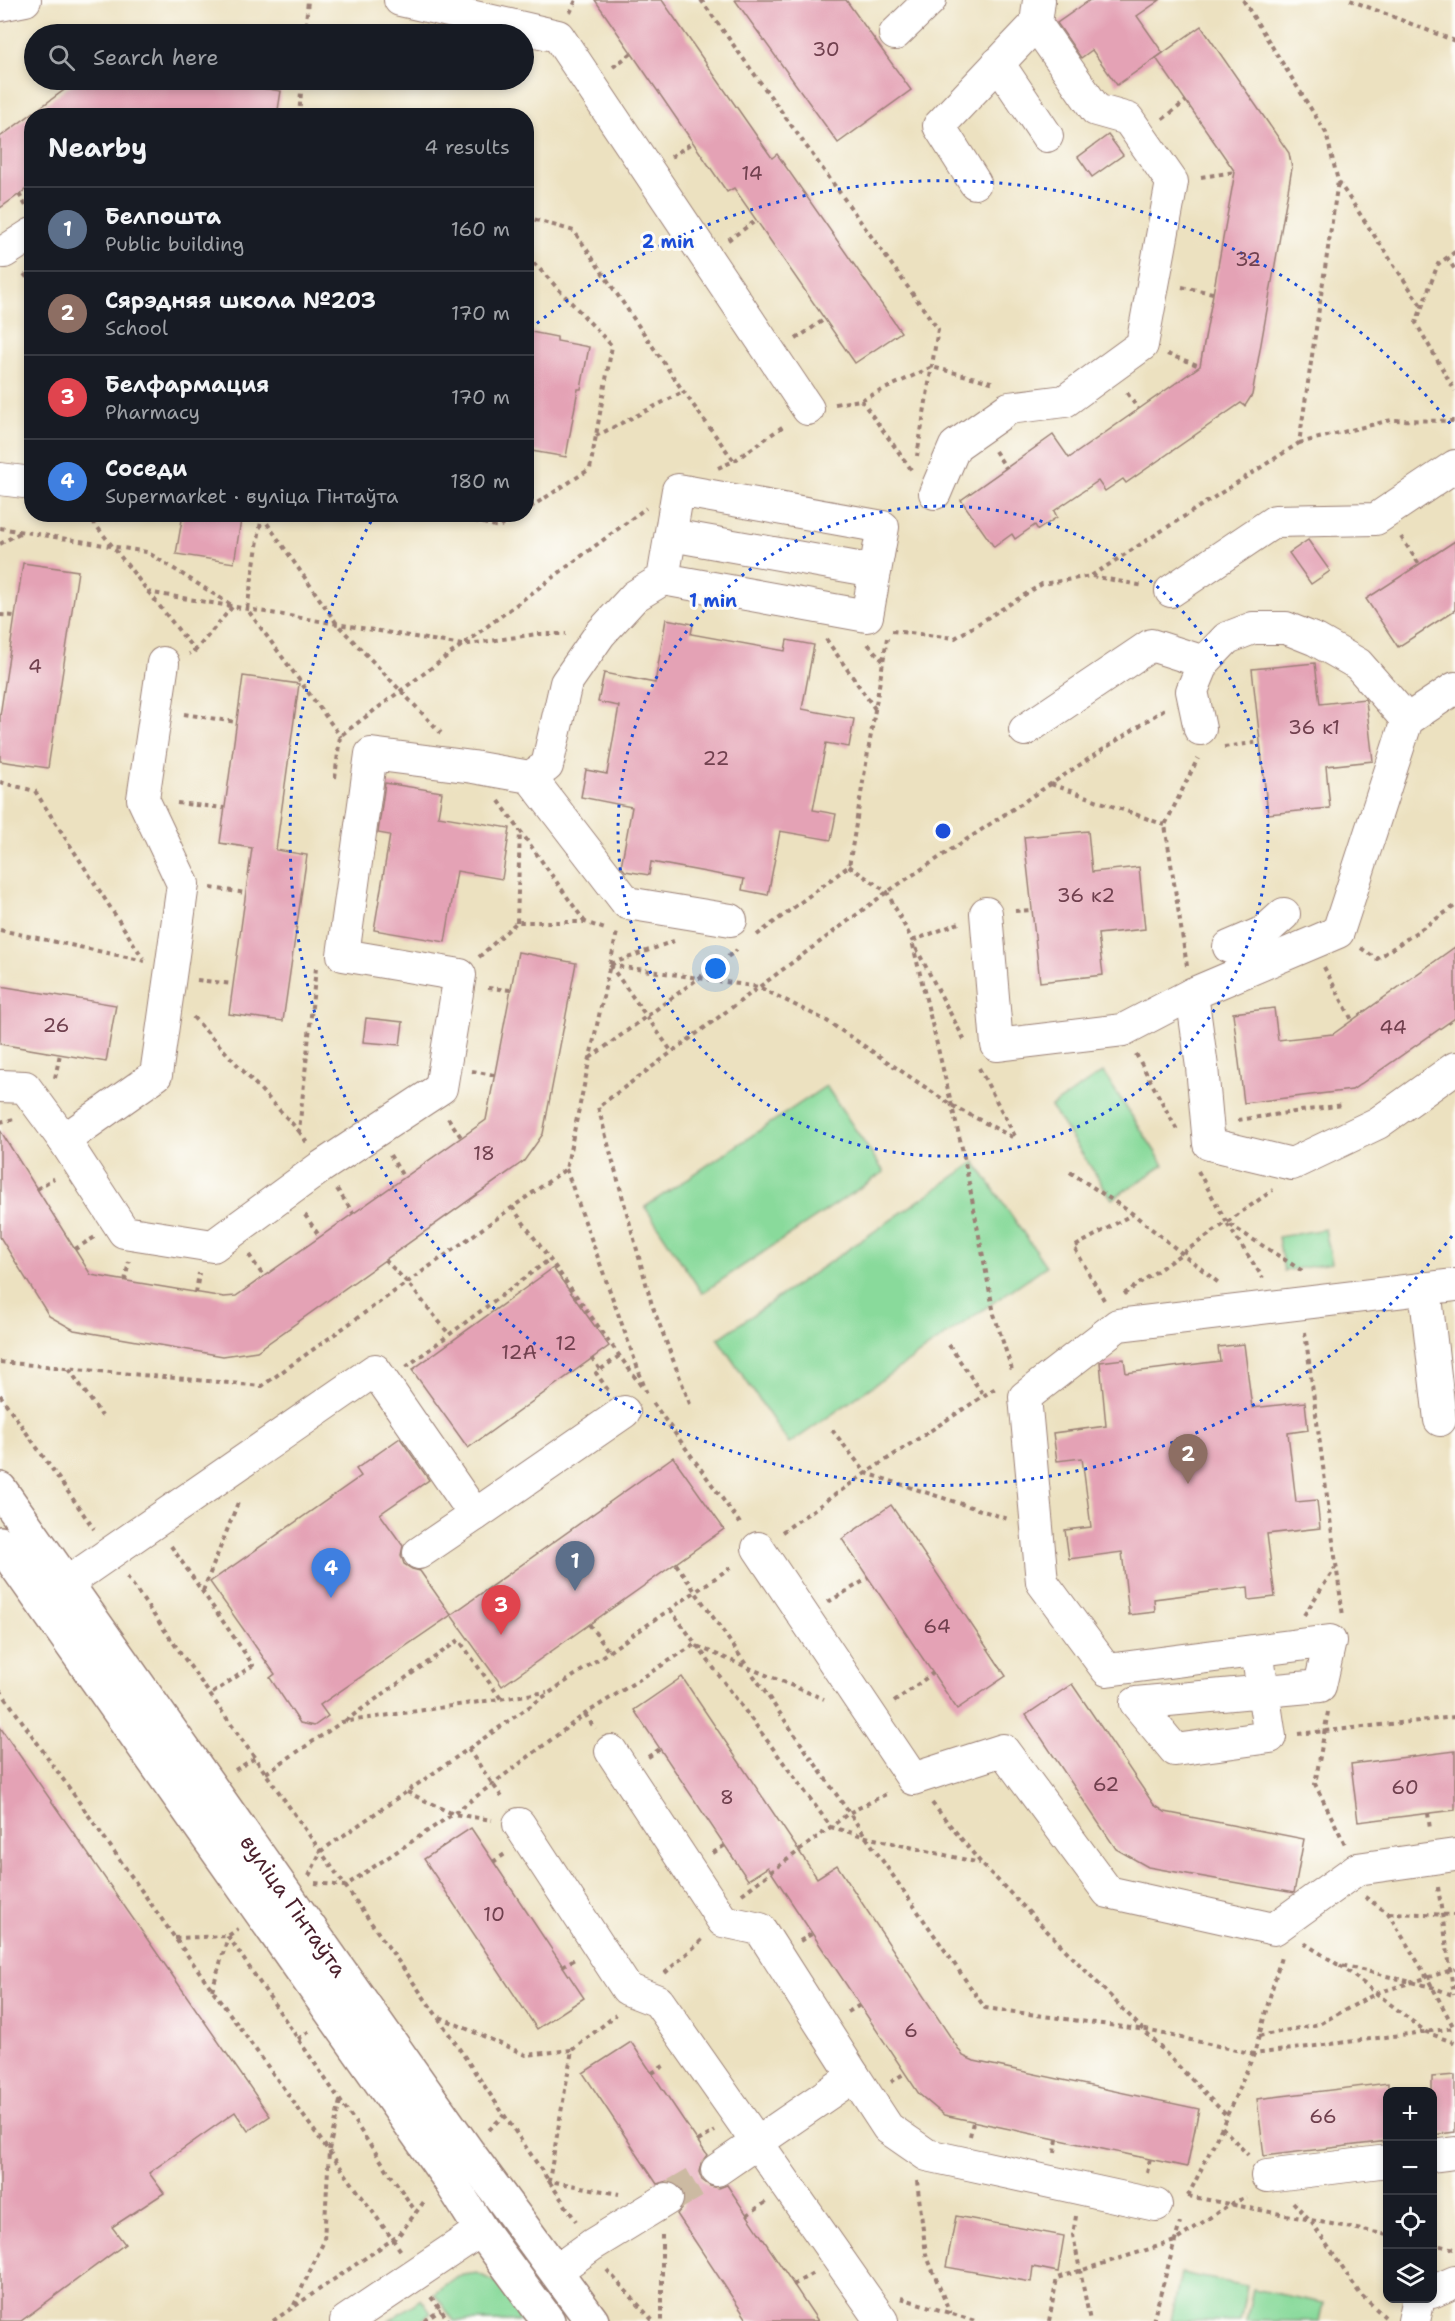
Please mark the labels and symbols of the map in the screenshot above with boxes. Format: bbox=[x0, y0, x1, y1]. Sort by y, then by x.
house number: 30 bbox=[812, 36, 840, 62]
house number: 14 bbox=[741, 160, 763, 186]
text: 2 min bbox=[642, 230, 694, 254]
house number: 32 bbox=[1235, 246, 1261, 272]
text: 1 min bbox=[689, 589, 737, 613]
house number: 4 bbox=[28, 653, 42, 679]
house number: 36 к1 bbox=[1288, 714, 1340, 740]
house number: 22 bbox=[703, 745, 730, 771]
centre of rings bbox=[933, 821, 953, 841]
house number: 36 к2 bbox=[1057, 882, 1115, 908]
your location bbox=[701, 954, 730, 983]
house number: 26 bbox=[42, 1012, 70, 1038]
house number: 44 bbox=[1379, 1014, 1407, 1040]
house number: 18 bbox=[473, 1140, 495, 1166]
house number: 12 bbox=[555, 1330, 577, 1356]
house number: 12А bbox=[501, 1339, 537, 1365]
pin: 2 bbox=[1168, 1434, 1208, 1484]
pin: 1 bbox=[556, 1542, 594, 1591]
pin: 4 bbox=[312, 1548, 350, 1598]
pin: 3 bbox=[482, 1586, 520, 1635]
house number: 64 bbox=[923, 1613, 951, 1639]
house number: 62 bbox=[1093, 1771, 1119, 1797]
house number: 60 bbox=[1391, 1774, 1419, 1800]
house number: 8 bbox=[720, 1784, 734, 1810]
street label: вуліца Гінтаўта bbox=[234, 1829, 354, 1983]
house number: 10 bbox=[483, 1901, 505, 1927]
house number: 6 bbox=[904, 2017, 918, 2043]
house number: 66 bbox=[1309, 2103, 1337, 2129]

